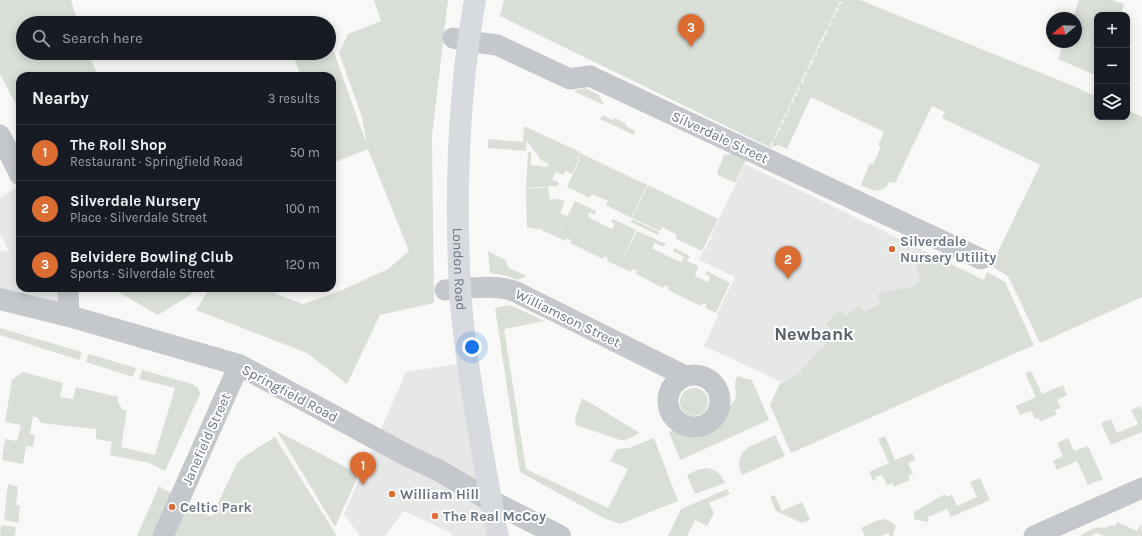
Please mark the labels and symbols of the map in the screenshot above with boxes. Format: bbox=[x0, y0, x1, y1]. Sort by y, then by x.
north arrow bbox=[1046, 12, 1082, 48]
pin: 3 bbox=[678, 14, 704, 47]
street label: Silverdale Street bbox=[669, 108, 771, 167]
street label: London Road bbox=[449, 228, 470, 311]
place label: Silverdale Nursery Utility bbox=[900, 233, 996, 266]
marker: Silverdale Nursery Utility bbox=[887, 244, 897, 254]
pin: 2 bbox=[775, 246, 801, 279]
street label: Williamson Street bbox=[513, 286, 623, 351]
district label: Newbank bbox=[774, 323, 854, 345]
your location bbox=[462, 337, 482, 357]
street label: Springfield Road bbox=[239, 361, 341, 426]
street label: Janefield Street bbox=[179, 390, 234, 488]
pin: 1 bbox=[350, 452, 376, 485]
place label: William Hill bbox=[400, 486, 479, 503]
marker: William Hill bbox=[387, 489, 397, 499]
place label: Celtic Park bbox=[180, 499, 252, 516]
marker: Celtic Park bbox=[167, 502, 177, 512]
place label: The Real McCoy bbox=[443, 508, 546, 525]
marker: The Real McCoy bbox=[430, 511, 440, 521]

